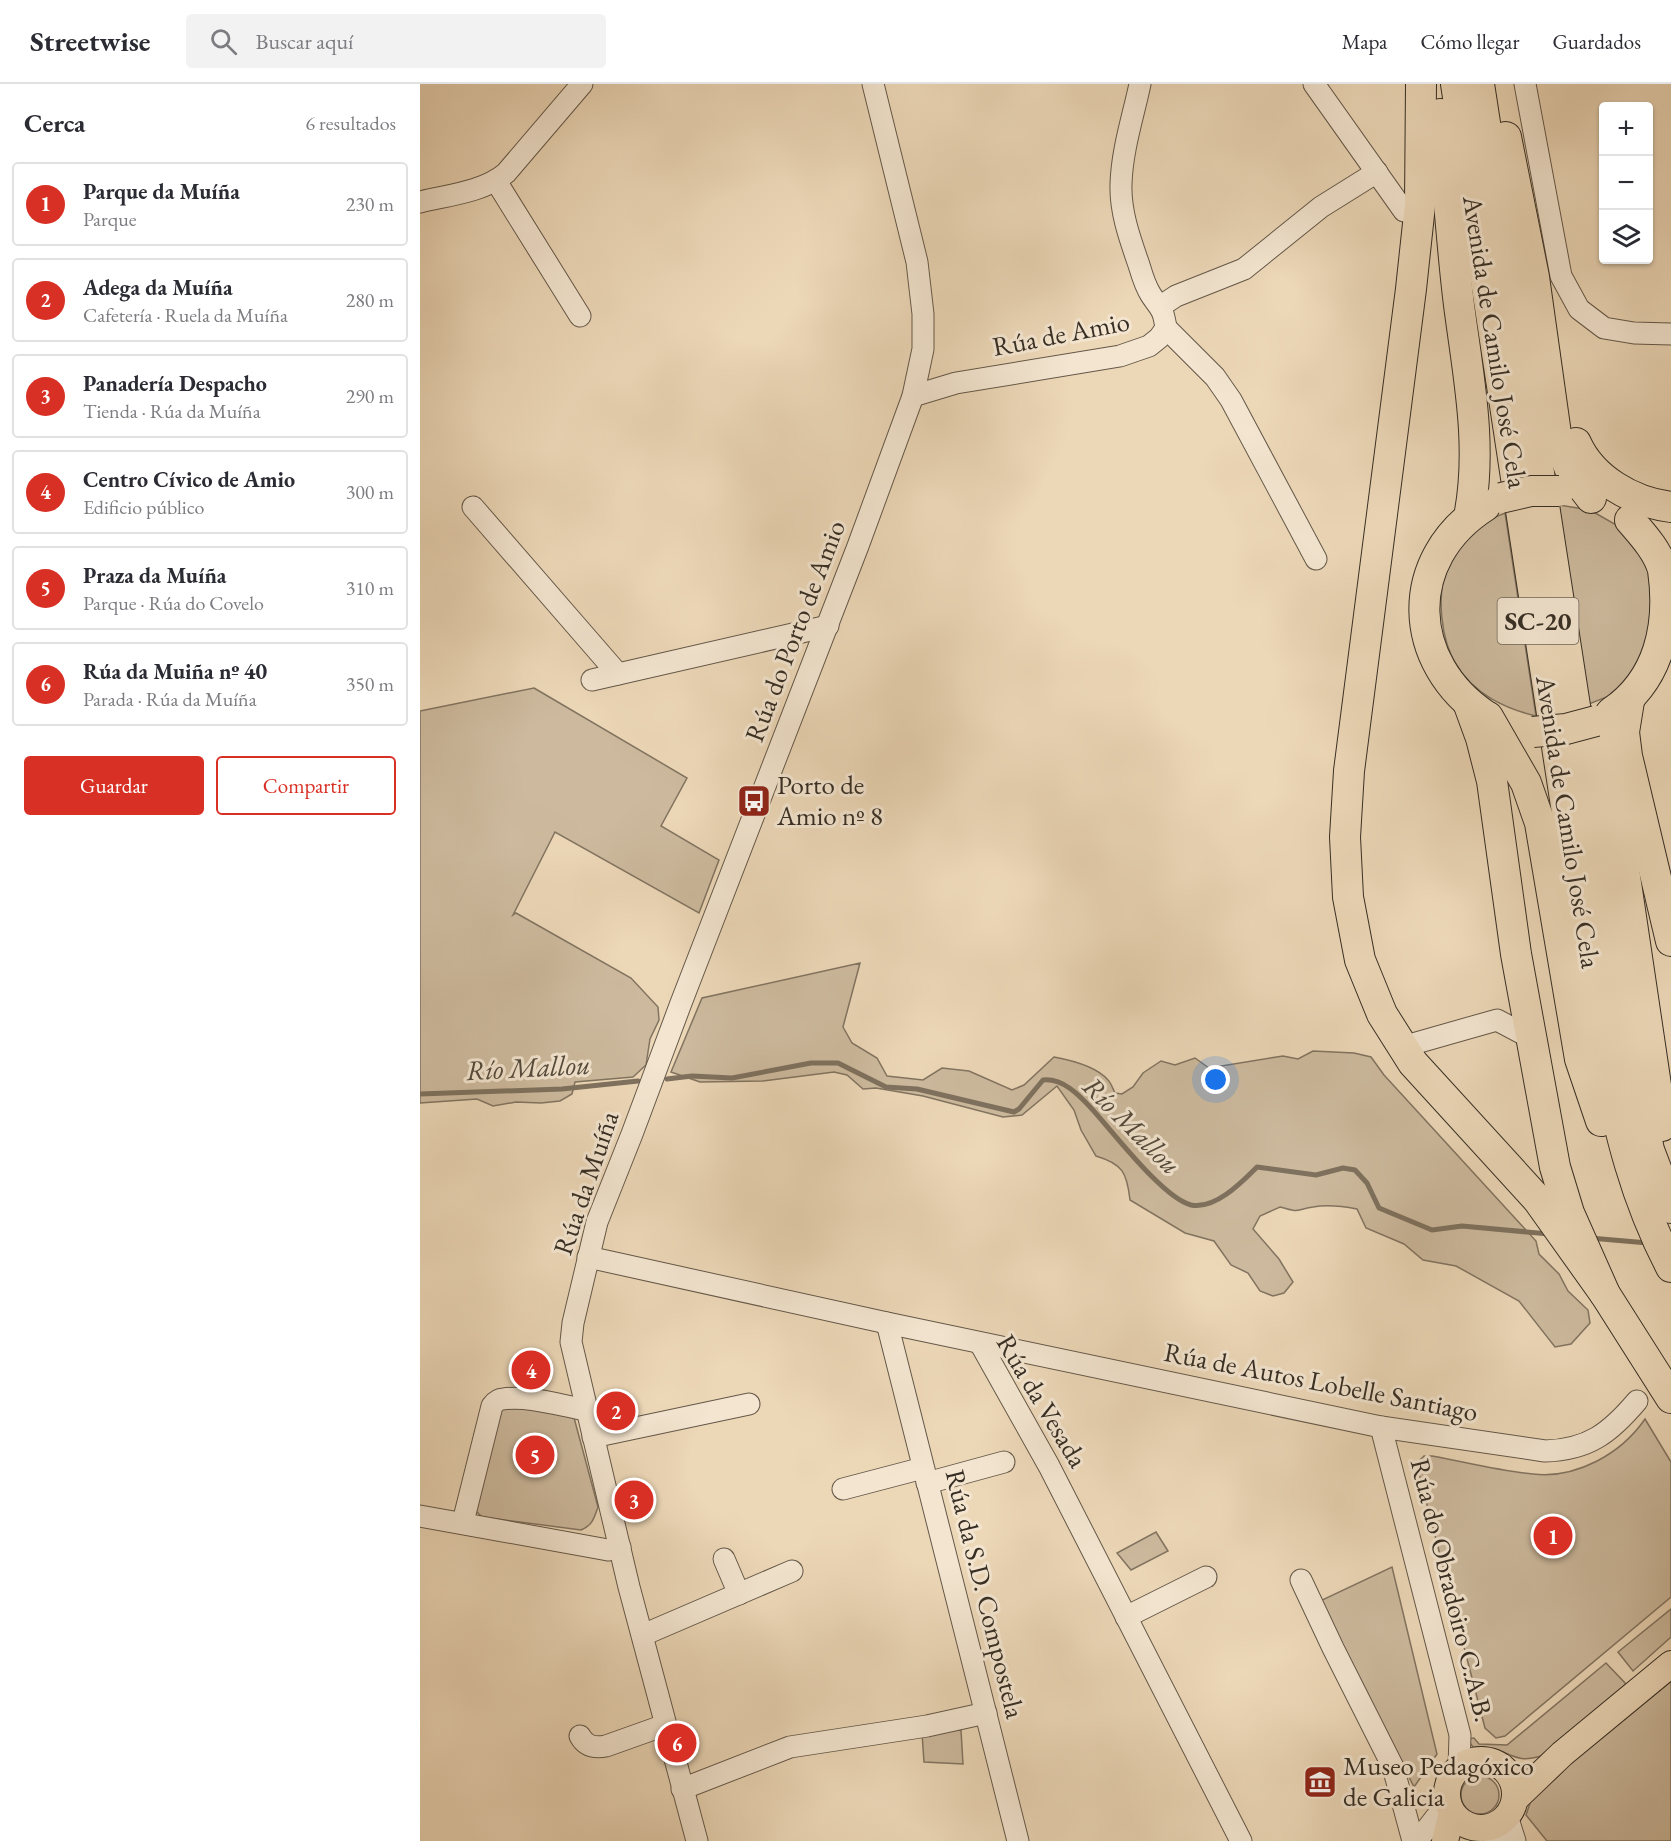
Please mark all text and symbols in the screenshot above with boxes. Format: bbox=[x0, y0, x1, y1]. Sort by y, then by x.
search box bbox=[186, 14, 606, 68]
text: Streetwise bbox=[30, 23, 150, 59]
icon: search bbox=[207, 25, 240, 58]
text: Buscar aquí bbox=[255, 27, 353, 56]
text: Mapa bbox=[1342, 28, 1387, 55]
text: Cómo llegar bbox=[1420, 28, 1519, 55]
text: Guardados bbox=[1552, 28, 1641, 55]
map controls bbox=[1599, 102, 1653, 264]
button: + bbox=[1599, 102, 1653, 156]
text: Cerca bbox=[24, 106, 85, 140]
text: 6 resultados bbox=[305, 110, 396, 136]
button: − bbox=[1599, 156, 1653, 210]
text: Parque da Muíña bbox=[83, 177, 240, 206]
text: 1 bbox=[40, 191, 51, 217]
text: 230 m bbox=[346, 191, 394, 217]
street label: Avenida de Camilo José Cela bbox=[1455, 192, 1536, 491]
text: Parque bbox=[83, 206, 136, 232]
button: layers bbox=[1599, 210, 1653, 264]
text: Adega da Muíña bbox=[83, 273, 233, 302]
text: 2 bbox=[40, 287, 51, 313]
text: 280 m bbox=[346, 287, 394, 313]
text: Cafetería · Ruela da Muíña bbox=[83, 302, 288, 328]
street label: Rúa de Amio bbox=[989, 303, 1132, 364]
text: Panadería Despacho bbox=[83, 369, 267, 398]
text: 3 bbox=[40, 383, 51, 409]
text: 290 m bbox=[346, 383, 394, 409]
text: Tienda · Rúa da Muíña bbox=[83, 398, 261, 424]
text: Centro Cívico de Amio bbox=[83, 465, 295, 494]
text: 4 bbox=[40, 479, 51, 505]
text: 300 m bbox=[346, 479, 394, 505]
text: Edificio público bbox=[83, 494, 204, 520]
street label: Rúa do Porto de Amio bbox=[736, 515, 853, 747]
text: Praza da Muíña bbox=[83, 561, 226, 590]
text: 5 bbox=[40, 575, 51, 601]
text: 310 m bbox=[346, 575, 394, 601]
text: Parque · Rúa do Covelo bbox=[83, 590, 264, 616]
road number: SC-20 bbox=[1498, 598, 1578, 644]
text: Rúa da Muiña nº 40 bbox=[83, 657, 267, 686]
text: 6 bbox=[40, 671, 51, 697]
text: 350 m bbox=[346, 671, 394, 697]
street label: Avenida de Camilo José Cela bbox=[1528, 672, 1609, 971]
text: Parada · Rúa da Muíña bbox=[83, 686, 257, 712]
button: Guardar bbox=[24, 756, 204, 815]
button: Compartir bbox=[216, 756, 396, 815]
place label: Porto de Amio nº 8 bbox=[776, 767, 883, 833]
bus stop icon: Porto de Amio nº 8 bbox=[736, 783, 772, 819]
water label: Río Mallou bbox=[465, 1046, 591, 1088]
your location bbox=[1201, 1065, 1230, 1094]
water label: Río Mallou bbox=[1075, 1068, 1189, 1182]
street label: Rúa da Muíña bbox=[545, 1106, 627, 1259]
street label: Rúa da Vesada bbox=[989, 1328, 1096, 1474]
street label: Rúa de Autos Lobelle Santiago bbox=[1161, 1334, 1481, 1429]
pin: 4 bbox=[512, 1348, 550, 1392]
pin: 2 bbox=[596, 1388, 636, 1434]
pin: 5 bbox=[516, 1432, 554, 1478]
street label: Rúa do Obradoiro C.A.B. bbox=[1403, 1455, 1502, 1725]
street label: Rúa da S.D. Compostela bbox=[938, 1466, 1033, 1722]
pin: 3 bbox=[614, 1478, 654, 1522]
pin: 1 bbox=[1534, 1514, 1572, 1558]
pin: 6 bbox=[658, 1720, 696, 1766]
place label: Museo Pedagóxico de Galicia bbox=[1343, 1748, 1534, 1814]
museum icon: Museo Pedagóxico de Galicia bbox=[1302, 1764, 1338, 1800]

